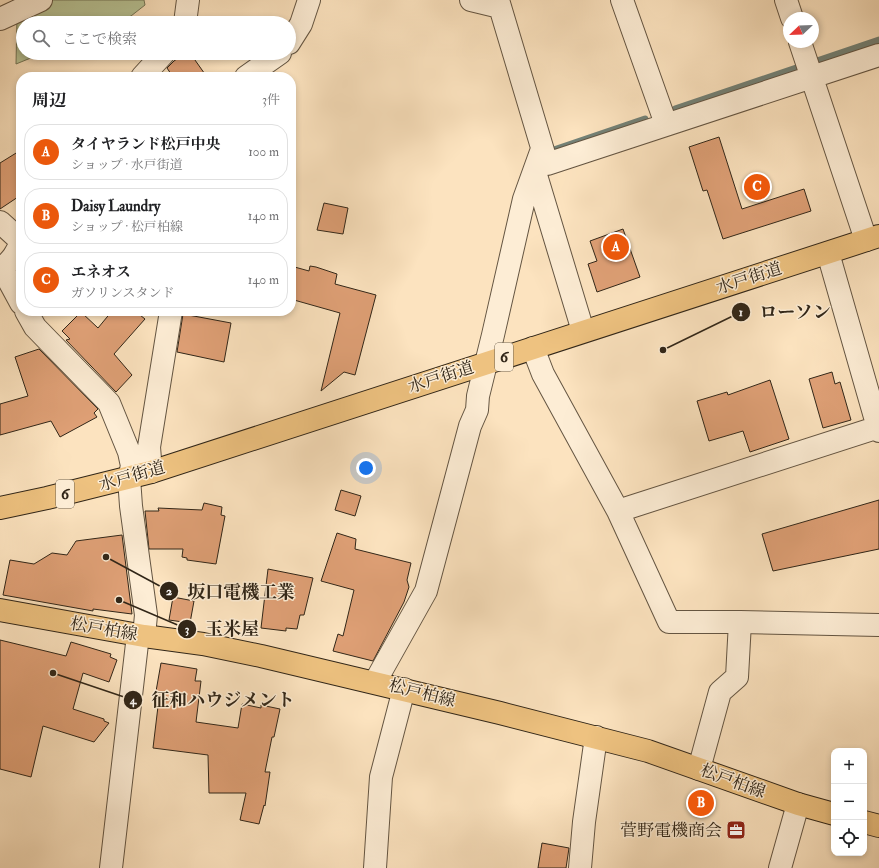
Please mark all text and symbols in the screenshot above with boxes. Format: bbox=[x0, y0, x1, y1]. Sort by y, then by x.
north arrow bbox=[783, 12, 819, 48]
search box bbox=[16, 16, 296, 60]
icon: search bbox=[30, 27, 52, 49]
text: ここで検索 bbox=[62, 30, 137, 49]
text: 周辺 bbox=[32, 90, 66, 111]
text: 3件 bbox=[262, 92, 280, 108]
text: タイヤランド松戸中央 bbox=[71, 135, 221, 154]
text: A bbox=[42, 144, 50, 160]
text: 100 m bbox=[248, 144, 279, 160]
text: ショップ · 水戸街道 bbox=[71, 157, 183, 173]
pin: C bbox=[744, 172, 770, 202]
text: Daisy Laundry bbox=[71, 197, 160, 216]
text: B bbox=[42, 208, 50, 224]
text: 140 m bbox=[248, 208, 279, 224]
text: ショップ · 松戸柏線 bbox=[71, 219, 183, 235]
pin: A bbox=[603, 232, 629, 262]
street label: 水戸街道 bbox=[713, 258, 785, 298]
text: エネオス bbox=[71, 263, 131, 282]
text: C bbox=[41, 272, 51, 288]
text: 140 m bbox=[248, 272, 279, 288]
text: ガソリンスタンド bbox=[71, 285, 175, 301]
callout: ローソン bbox=[731, 297, 839, 327]
text: ローソン bbox=[759, 301, 831, 324]
text: 1 bbox=[739, 305, 743, 320]
road number: 6 bbox=[495, 343, 513, 371]
street label: 水戸街道 bbox=[405, 357, 477, 397]
street label: 水戸街道 bbox=[96, 457, 168, 495]
your location bbox=[356, 458, 376, 478]
road number: 6 bbox=[56, 480, 74, 508]
callout: 坂口電機工業 bbox=[159, 576, 303, 606]
text: 坂口電機工業 bbox=[187, 581, 295, 604]
text: 2 bbox=[166, 584, 172, 599]
street label: 松戸柏線 bbox=[69, 613, 139, 645]
callout: 玉米屋 bbox=[177, 614, 267, 644]
text: 玉米屋 bbox=[205, 618, 259, 641]
text: 3 bbox=[185, 622, 190, 637]
street label: 松戸柏線 bbox=[386, 675, 458, 711]
callout: 征和ハウジメント bbox=[123, 685, 303, 715]
text: 征和ハウジメント bbox=[151, 689, 295, 712]
text: 4 bbox=[129, 693, 138, 708]
map controls bbox=[831, 748, 867, 856]
button: + bbox=[831, 748, 867, 784]
street label: 松戸柏線 bbox=[697, 760, 769, 802]
button: − bbox=[831, 784, 867, 820]
pin: B bbox=[688, 788, 714, 818]
office icon: 菅野電機商会 bbox=[725, 819, 747, 841]
place label: 菅野電機商会 bbox=[620, 820, 722, 841]
button: locate bbox=[831, 820, 867, 856]

